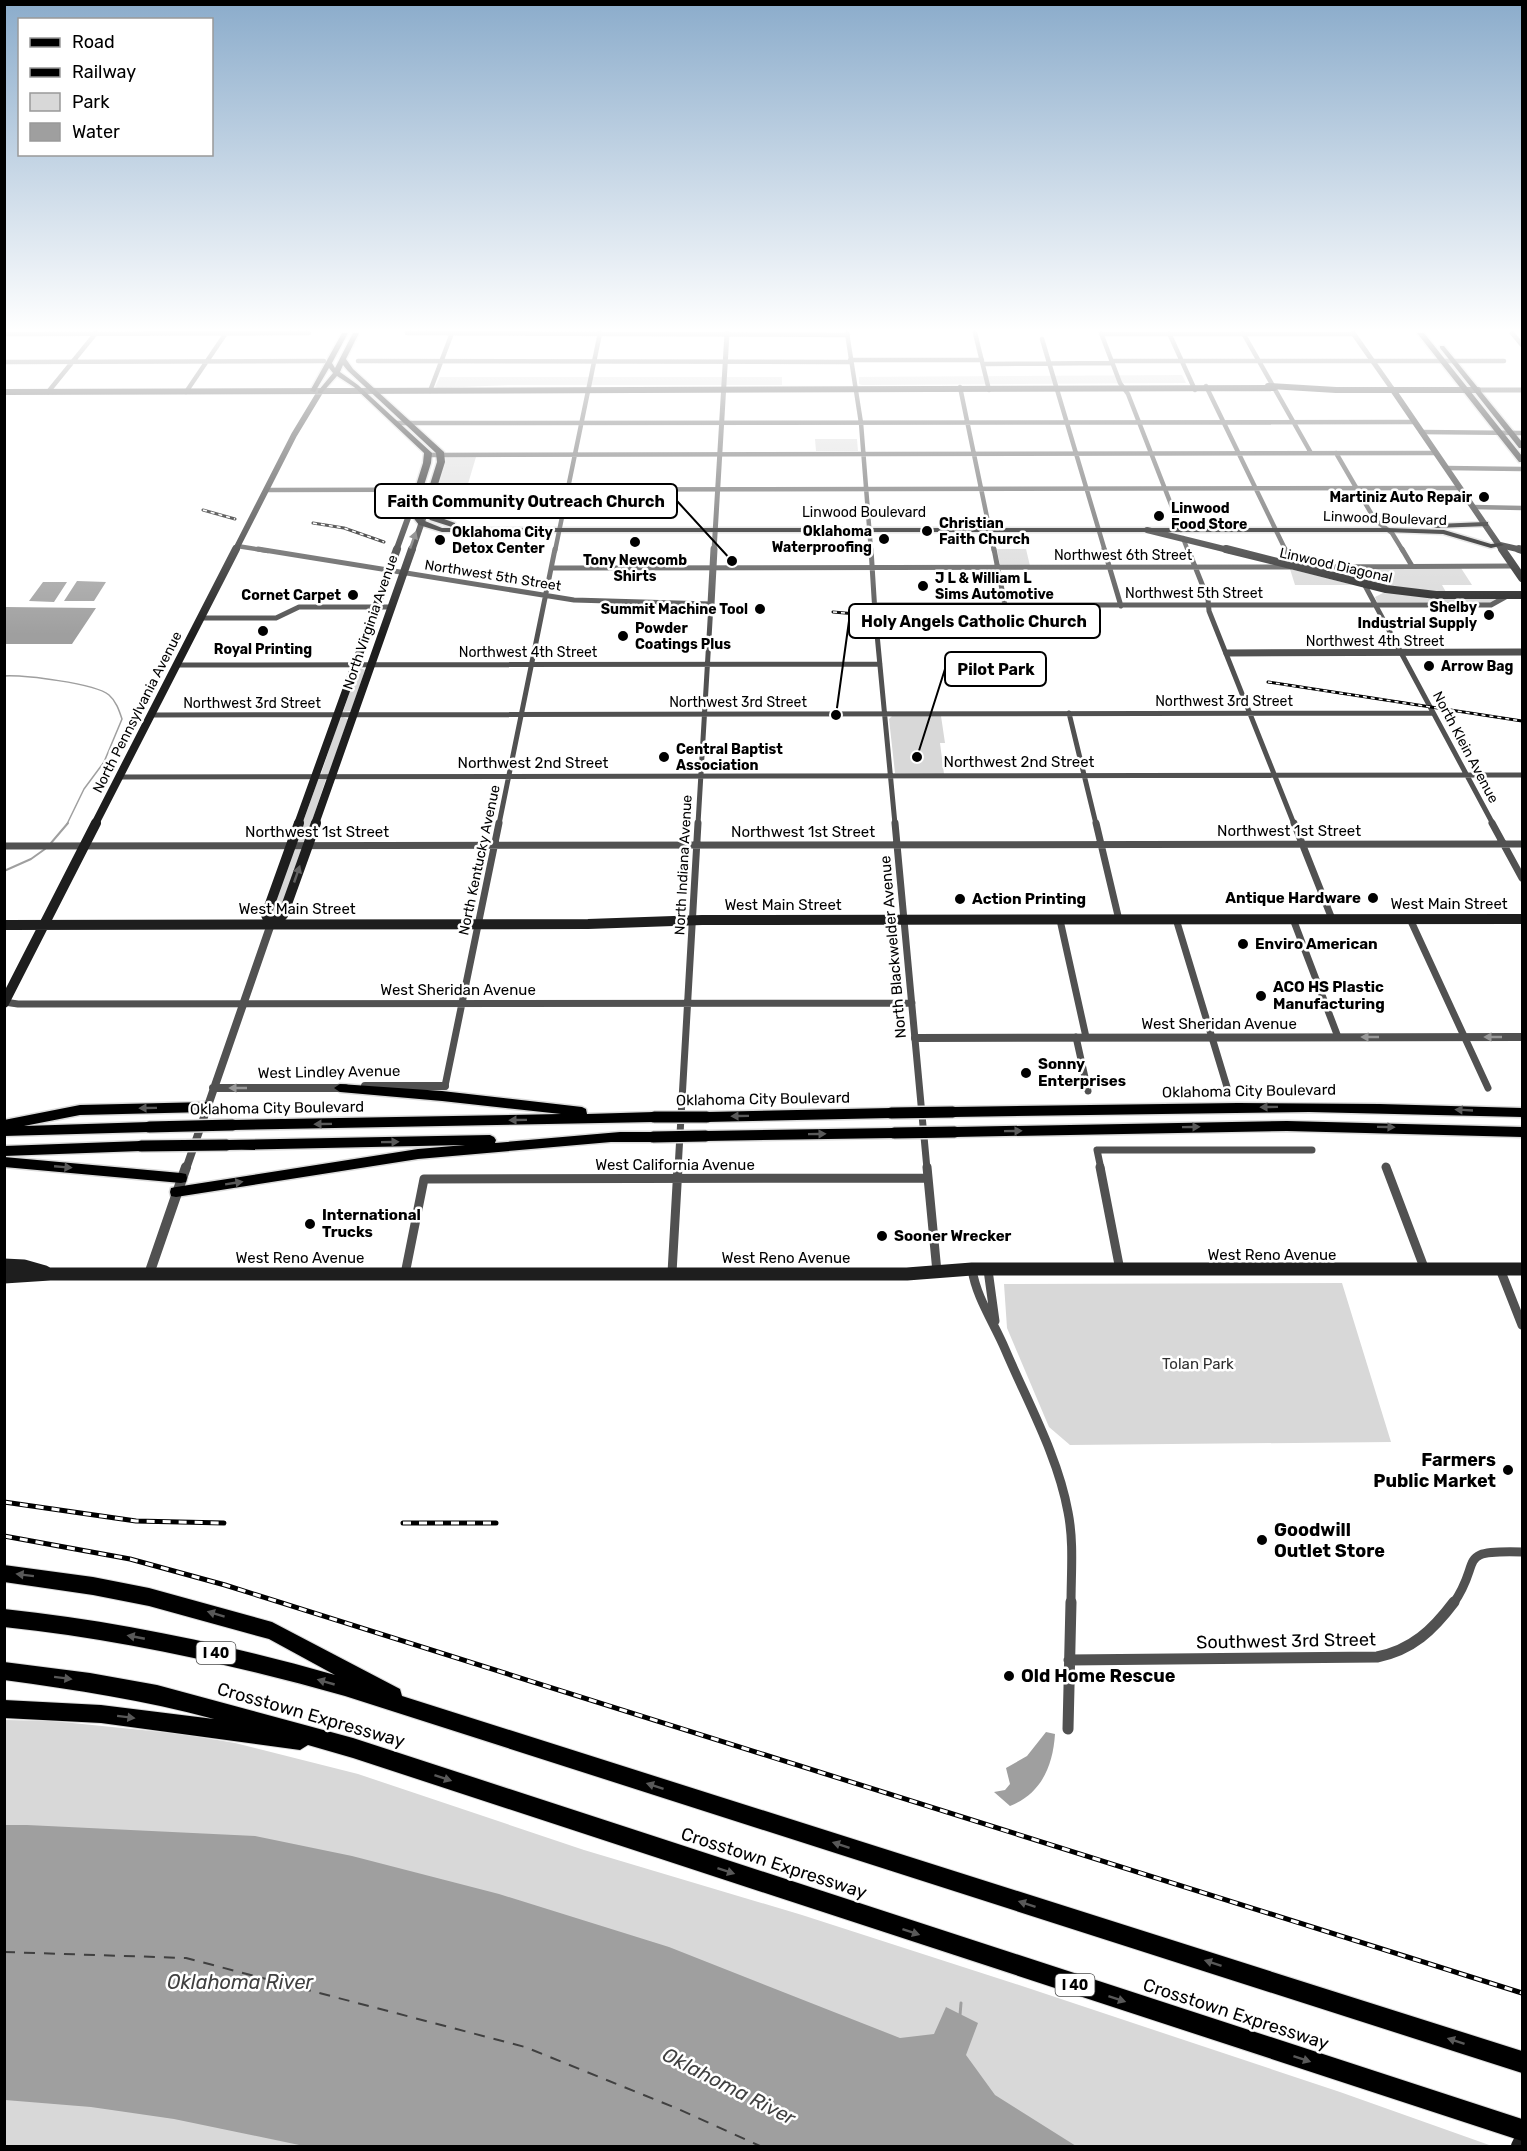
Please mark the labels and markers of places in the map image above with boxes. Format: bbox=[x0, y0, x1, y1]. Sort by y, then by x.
callout: Faith Community Outreach Church bbox=[375, 484, 677, 518]
place label: Martiniz Auto Repair bbox=[1330, 489, 1473, 506]
marker: Martiniz Auto Repair bbox=[1477, 490, 1491, 504]
place label: Linwood Food Store bbox=[1171, 500, 1247, 533]
marker: Linwood Food Store bbox=[1152, 509, 1166, 523]
place label: Christian Faith Church bbox=[939, 515, 1030, 548]
place label: Oklahoma Waterproofing bbox=[772, 523, 872, 556]
place label: Oklahoma City Detox Center bbox=[452, 524, 554, 557]
marker: Christian Faith Church bbox=[920, 524, 934, 538]
marker: Oklahoma Waterproofing bbox=[877, 532, 891, 546]
marker: Oklahoma City Detox Center bbox=[433, 533, 447, 547]
marker: Tony Newcomb Shirts bbox=[628, 535, 642, 549]
place label: Tony Newcomb Shirts bbox=[583, 552, 687, 585]
place label: J L & William L Sims Automotive bbox=[935, 570, 1054, 603]
marker: J L & William L Sims Automotive bbox=[916, 579, 930, 593]
place label: Cornet Carpet bbox=[241, 587, 341, 604]
marker: Cornet Carpet bbox=[346, 588, 360, 602]
place label: Shelby Industrial Supply bbox=[1358, 599, 1478, 632]
place label: Summit Machine Tool bbox=[601, 601, 748, 618]
marker: Summit Machine Tool bbox=[753, 602, 767, 616]
callout: Holy Angels Catholic Church bbox=[849, 604, 1100, 638]
marker: Shelby Industrial Supply bbox=[1482, 608, 1496, 622]
place label: Powder Coatings Plus bbox=[635, 620, 731, 653]
marker: Royal Printing bbox=[256, 624, 270, 638]
marker: Powder Coatings Plus bbox=[616, 629, 630, 643]
place label: Royal Printing bbox=[214, 641, 312, 658]
callout: Pilot Park bbox=[945, 652, 1046, 686]
place label: Arrow Bag bbox=[1441, 658, 1514, 675]
marker: Arrow Bag bbox=[1422, 659, 1436, 673]
place label: Central Baptist Association bbox=[676, 741, 783, 774]
marker: Central Baptist Association bbox=[657, 750, 671, 764]
place label: Antique Hardware bbox=[1225, 889, 1361, 907]
place label: Action Printing bbox=[972, 890, 1086, 908]
marker: Antique Hardware bbox=[1366, 891, 1380, 905]
marker: Action Printing bbox=[953, 892, 967, 906]
place label: Enviro American bbox=[1255, 935, 1378, 953]
marker: Enviro American bbox=[1236, 937, 1250, 951]
place label: ACO HS Plastic Manufacturing bbox=[1273, 978, 1385, 1013]
marker: ACO HS Plastic Manufacturing bbox=[1254, 989, 1268, 1003]
place label: Sonny Enterprises bbox=[1038, 1055, 1126, 1090]
marker: Sonny Enterprises bbox=[1019, 1066, 1033, 1080]
place label: International Trucks bbox=[322, 1206, 421, 1241]
marker: International Trucks bbox=[303, 1217, 317, 1231]
place label: Sooner Wrecker bbox=[894, 1227, 1012, 1245]
marker: Sooner Wrecker bbox=[875, 1229, 889, 1243]
place label: Farmers Public Market bbox=[1373, 1449, 1496, 1492]
marker: Farmers Public Market bbox=[1501, 1463, 1515, 1477]
place label: Goodwill Outlet Store bbox=[1274, 1519, 1385, 1562]
marker: Goodwill Outlet Store bbox=[1255, 1533, 1269, 1547]
place label: Old Home Rescue bbox=[1021, 1665, 1176, 1687]
marker: Old Home Rescue bbox=[1002, 1669, 1016, 1683]

